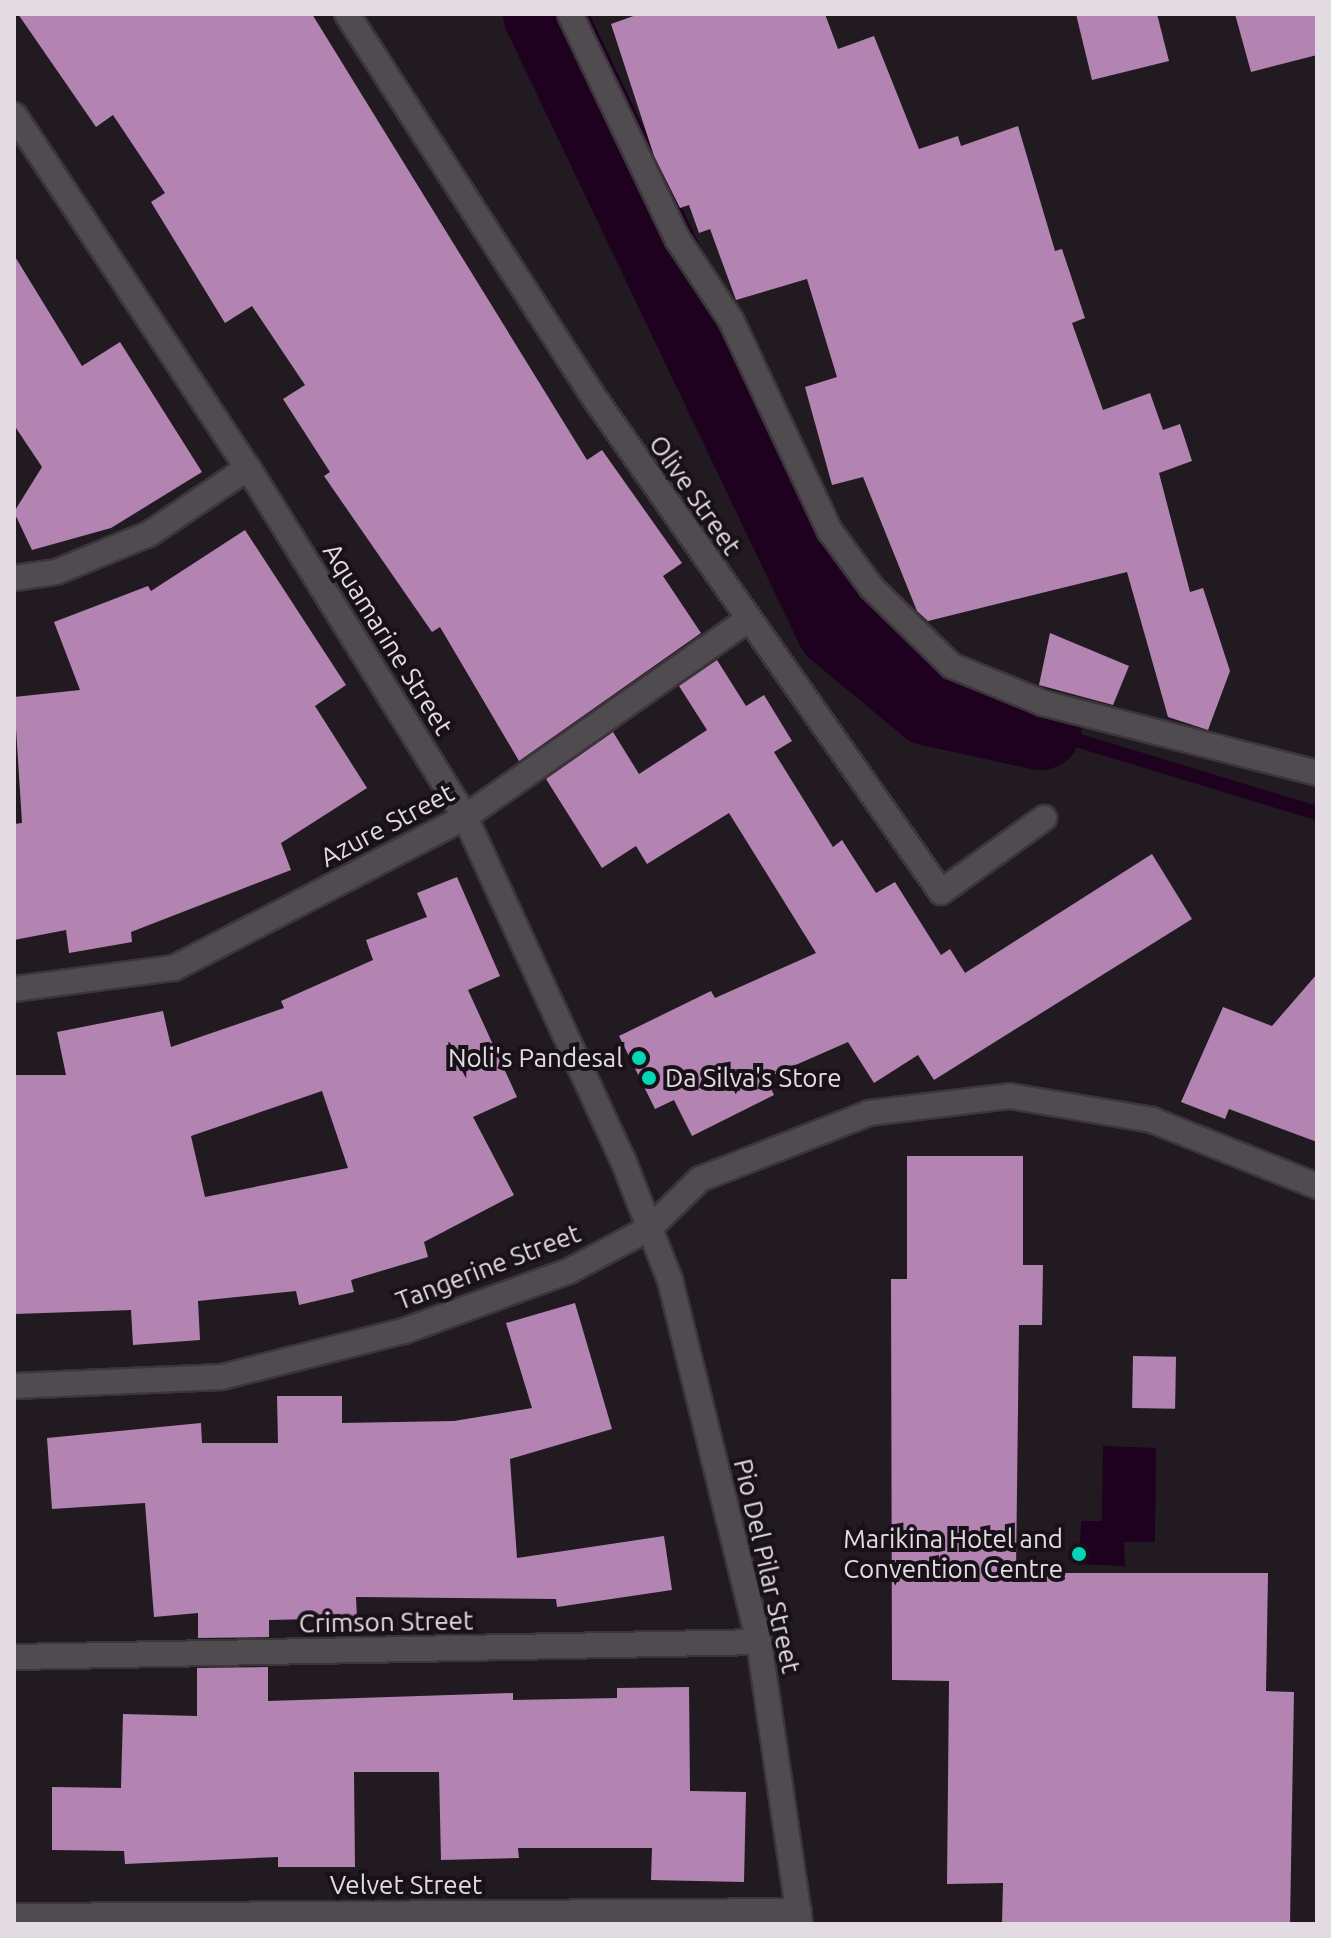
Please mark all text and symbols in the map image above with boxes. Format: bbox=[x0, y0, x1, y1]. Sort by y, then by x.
street label: Olive Street bbox=[642, 429, 748, 561]
street label: Aquamarine Street bbox=[316, 537, 460, 741]
street label: Azure Street bbox=[315, 777, 459, 873]
place label: Noli's Pandesal bbox=[448, 1042, 623, 1074]
marker: Noli's Pandesal bbox=[630, 1049, 648, 1067]
place label: Da Silva's Store bbox=[665, 1062, 842, 1094]
marker: Da Silva's Store bbox=[640, 1069, 658, 1087]
street label: Tangerine Street bbox=[391, 1218, 585, 1316]
street label: Pio Del Pilar Street bbox=[727, 1456, 807, 1676]
place label: Marikina Hotel and Convention Centre bbox=[843, 1523, 1063, 1584]
marker: Marikina Hotel and Convention Centre bbox=[1070, 1545, 1088, 1563]
street label: Crimson Street bbox=[299, 1605, 473, 1639]
street label: Velvet Street bbox=[330, 1869, 482, 1901]

